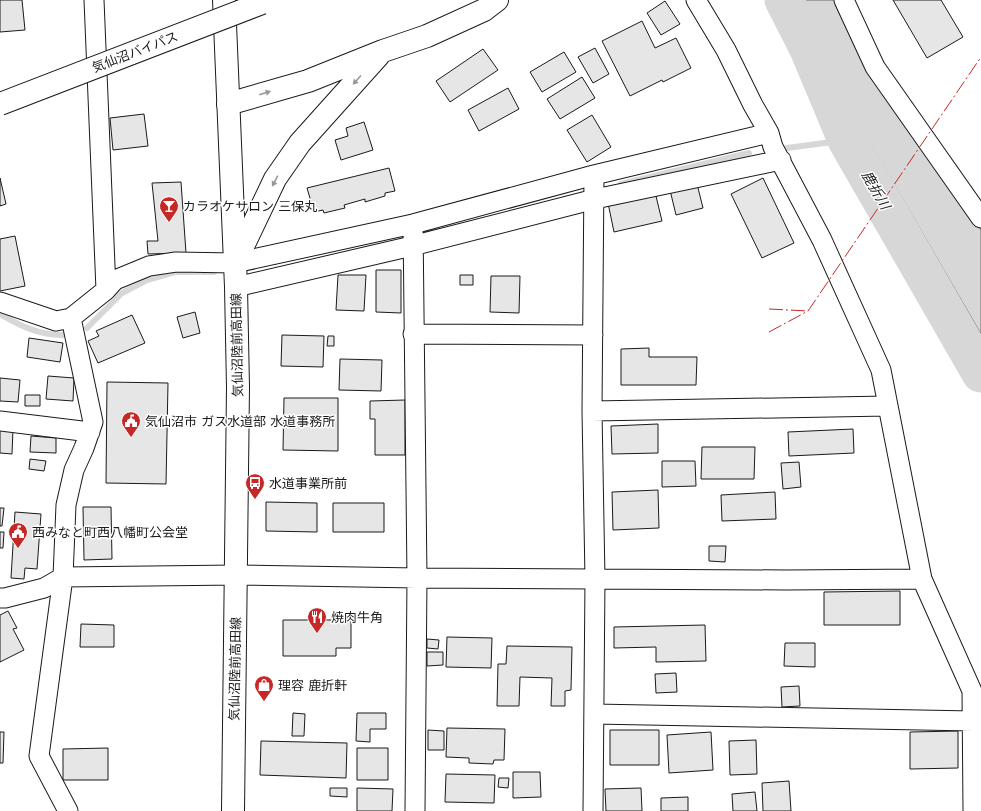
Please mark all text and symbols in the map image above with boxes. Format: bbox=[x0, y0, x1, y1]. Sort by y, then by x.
street label: 気仙沼バイパス bbox=[90, 29, 180, 75]
one-way arrow bbox=[352, 75, 361, 85]
one-way arrow bbox=[260, 90, 272, 96]
water label: 鹿折川 bbox=[859, 168, 894, 214]
one-way arrow bbox=[272, 175, 278, 187]
bar icon: カラオケサロン 三保丸 bbox=[158, 195, 180, 223]
place label: カラオケサロン 三保丸 bbox=[183, 199, 317, 214]
street label: 気仙沼陸前高田線 bbox=[229, 293, 245, 397]
public building icon: 気仙沼市 ガス水道部 水道事務所 bbox=[120, 410, 142, 438]
place label: 気仙沼市 ガス水道部 水道事務所 bbox=[145, 414, 335, 429]
bus stop icon: 水道事業所前 bbox=[244, 472, 266, 500]
place label: 水道事業所前 bbox=[269, 476, 347, 491]
public building icon: 西みなと町西八幡町公会堂 bbox=[7, 521, 29, 549]
place label: 西みなと町西八幡町公会堂 bbox=[32, 525, 188, 540]
restaurant icon: 焼肉牛角 bbox=[306, 606, 328, 634]
place label: 焼肉牛角 bbox=[331, 610, 383, 625]
street label: 気仙沼陸前高田線 bbox=[227, 617, 243, 721]
shop icon: 理容 鹿折軒 bbox=[253, 674, 275, 702]
place label: 理容 鹿折軒 bbox=[278, 678, 347, 693]

